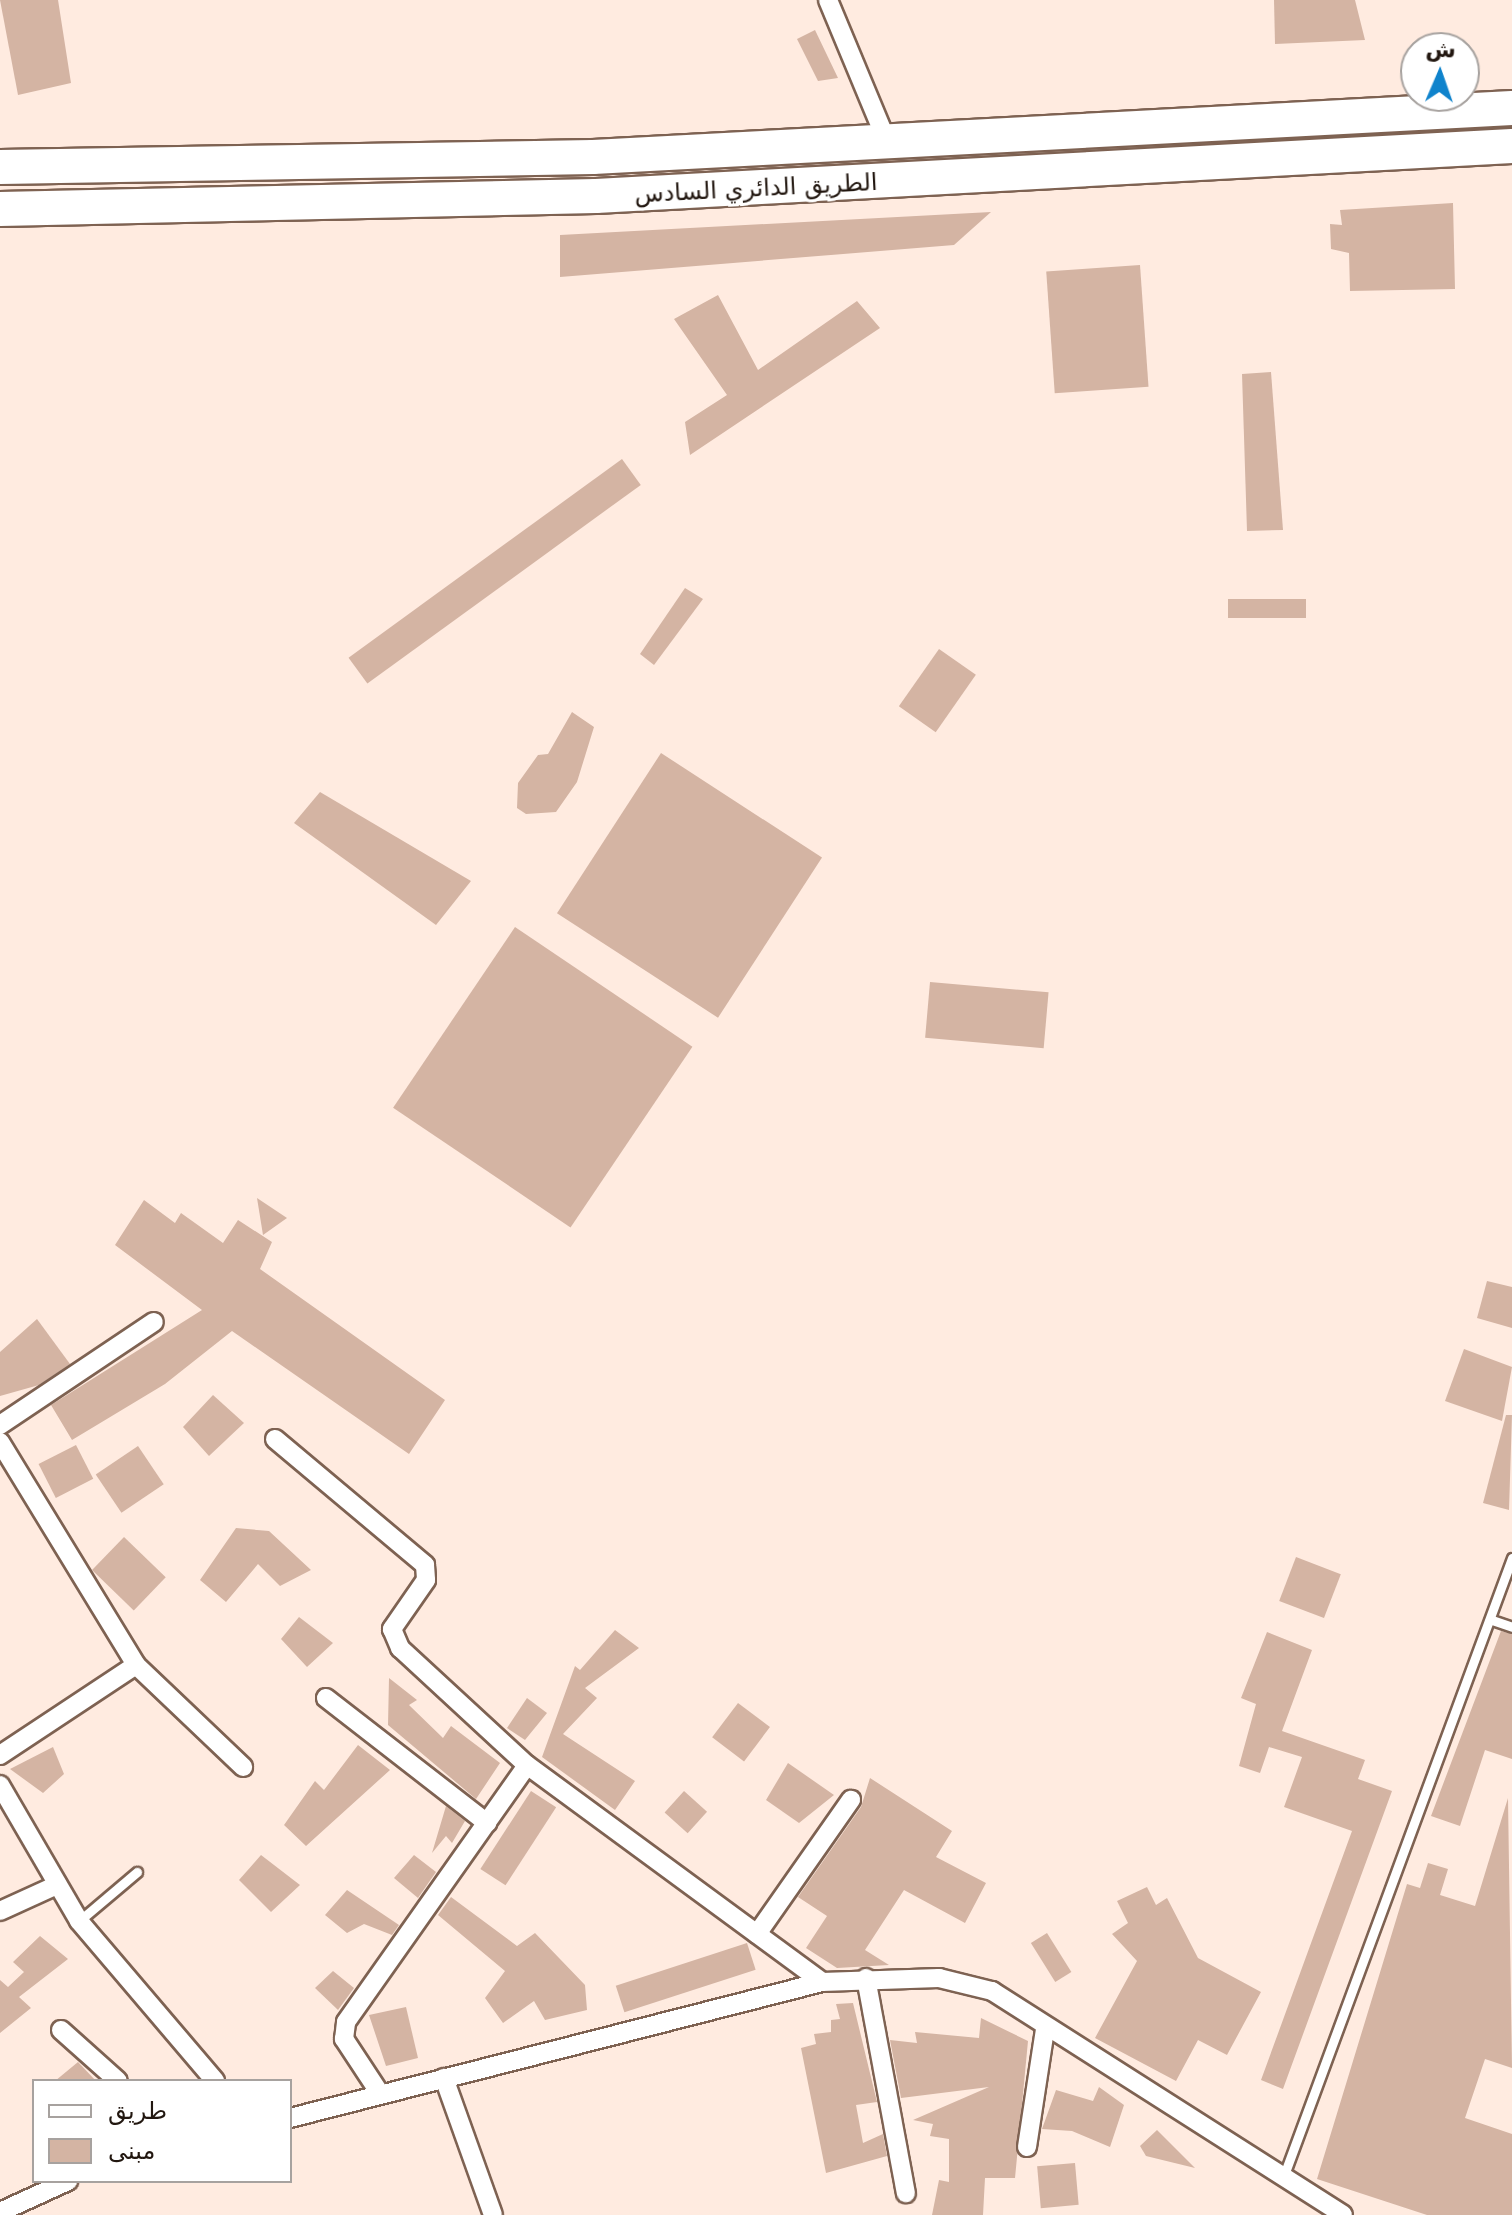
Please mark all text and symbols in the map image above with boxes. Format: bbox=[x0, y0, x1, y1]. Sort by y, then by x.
north arrow bbox=[1400, 32, 1480, 112]
text: ش bbox=[1425, 36, 1456, 63]
street label: الطريق الدائري السادس bbox=[634, 168, 878, 210]
legend bbox=[32, 2079, 292, 2183]
text: طريق bbox=[108, 2097, 167, 2125]
text: مبنى bbox=[108, 2137, 155, 2165]

